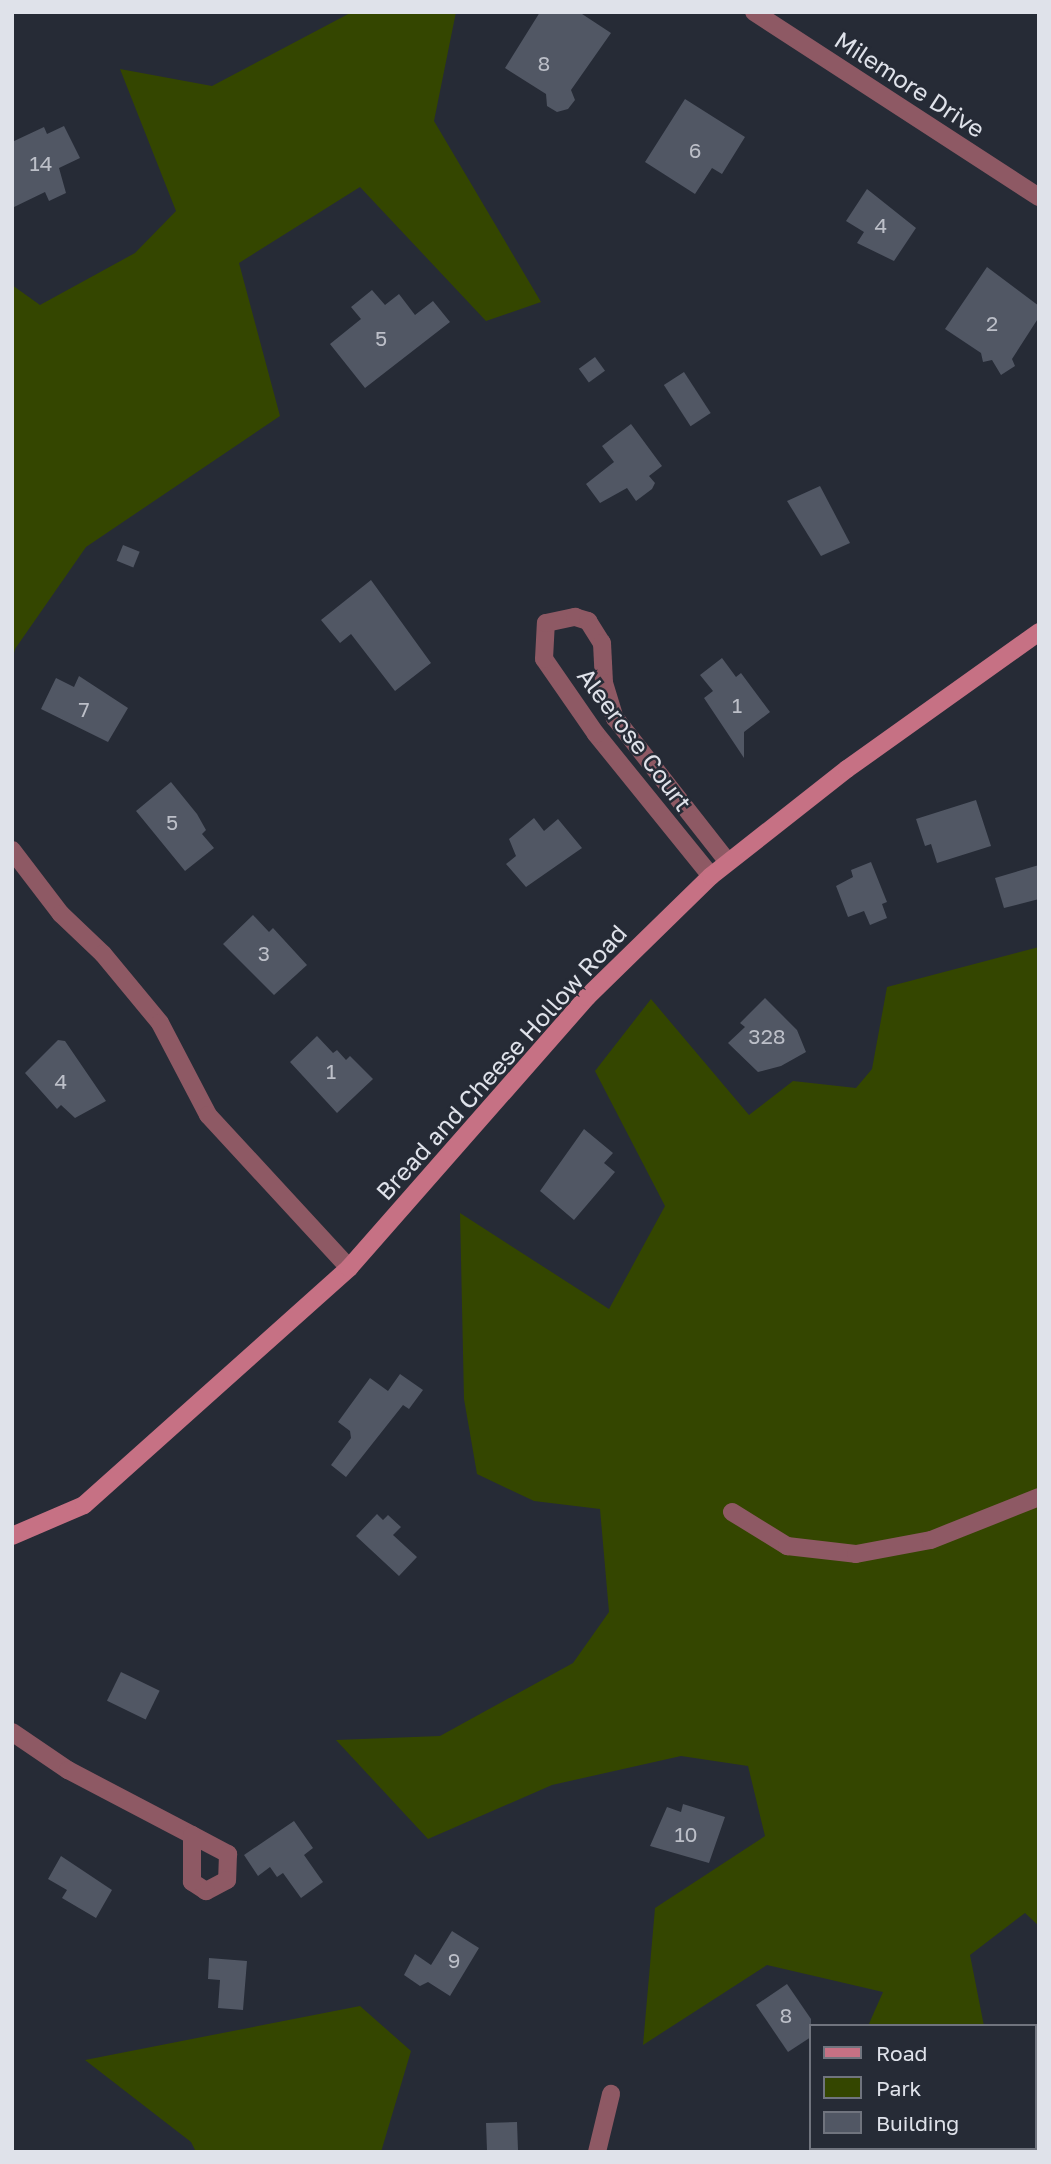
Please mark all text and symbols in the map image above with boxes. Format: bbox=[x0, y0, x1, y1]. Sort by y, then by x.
street label: Milemore Drive bbox=[830, 25, 990, 143]
house number: 8 bbox=[538, 50, 550, 76]
house number: 6 bbox=[689, 137, 701, 163]
house number: 14 bbox=[30, 150, 52, 176]
house number: 4 bbox=[875, 212, 887, 238]
house number: 2 bbox=[986, 310, 998, 336]
house number: 5 bbox=[375, 325, 387, 351]
street label: Aleerose Court bbox=[572, 662, 698, 816]
house number: 1 bbox=[732, 692, 742, 718]
house number: 7 bbox=[78, 696, 90, 722]
house number: 5 bbox=[166, 809, 178, 835]
street label: Bread and Cheese Hollow Road bbox=[370, 919, 632, 1205]
house number: 3 bbox=[258, 940, 270, 966]
house number: 328 bbox=[748, 1023, 786, 1049]
house number: 1 bbox=[326, 1058, 336, 1084]
house number: 4 bbox=[55, 1068, 67, 1094]
house number: 10 bbox=[674, 1821, 698, 1847]
house number: 9 bbox=[448, 1947, 460, 1973]
house number: 8 bbox=[780, 2002, 792, 2028]
legend bbox=[810, 2024, 1037, 2150]
text: Road bbox=[876, 2040, 927, 2066]
text: Park bbox=[876, 2075, 921, 2101]
text: Building bbox=[876, 2110, 959, 2136]

